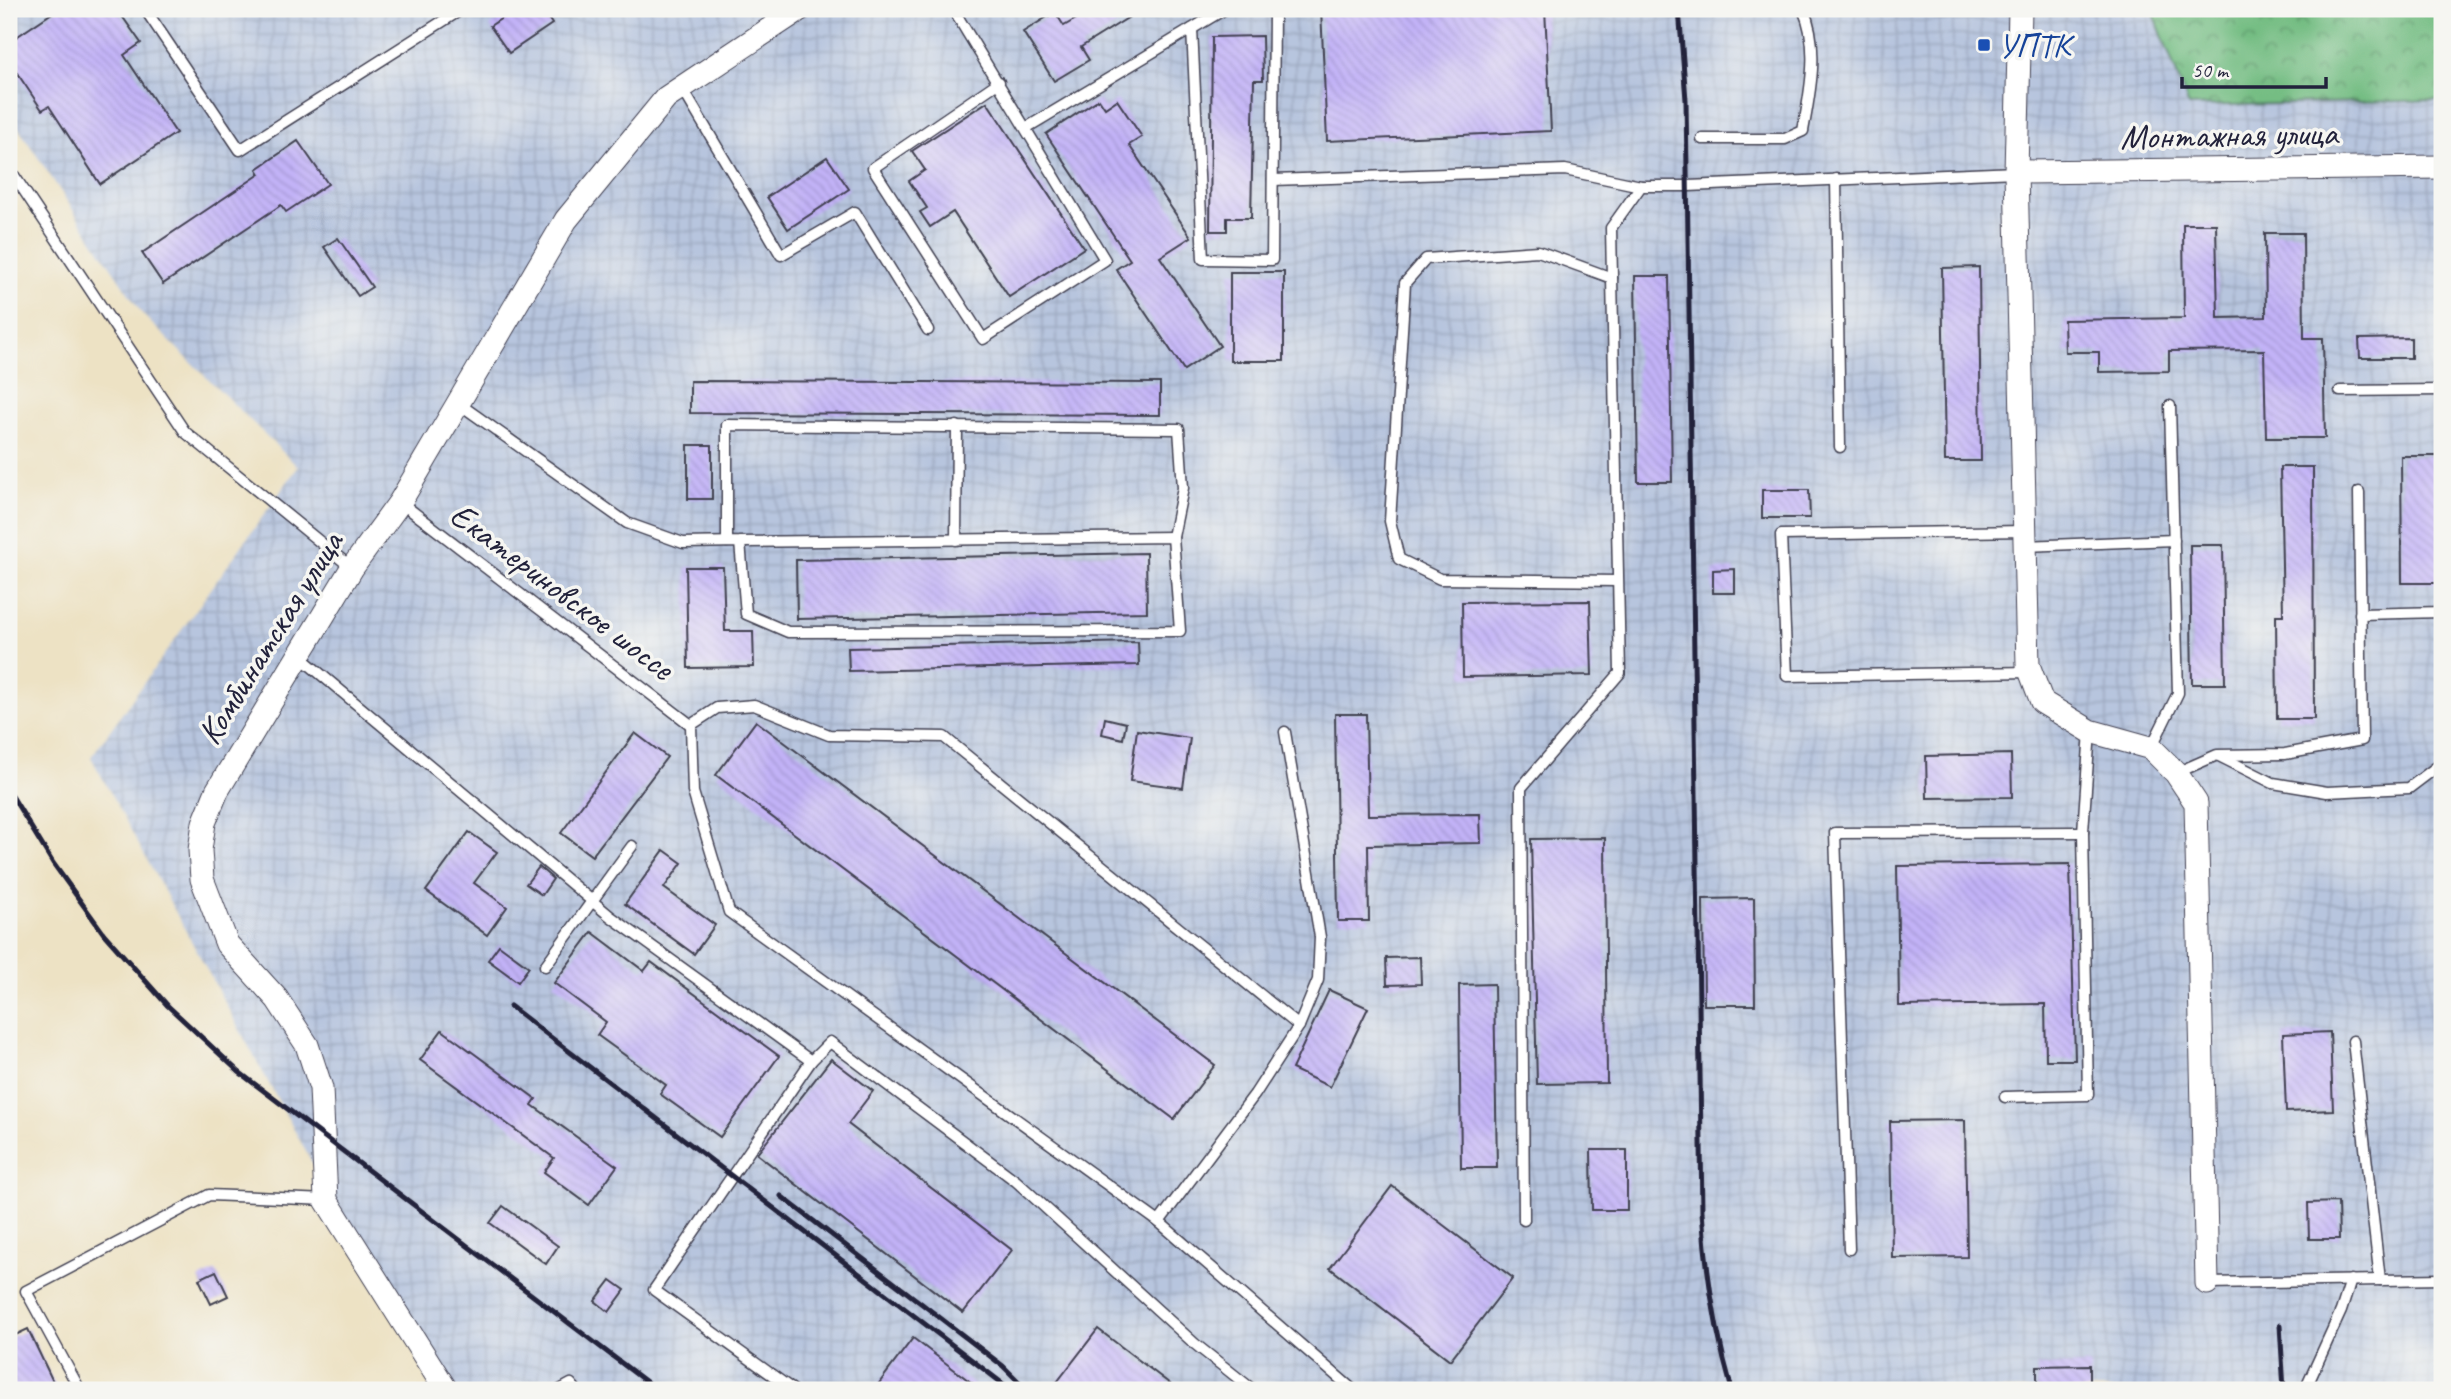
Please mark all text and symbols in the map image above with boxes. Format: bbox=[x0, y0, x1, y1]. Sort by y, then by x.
place label: УПТК bbox=[1998, 23, 2076, 68]
marker: УПТК bbox=[1976, 37, 1992, 53]
scale bar bbox=[2182, 46, 2325, 90]
text: 50 m bbox=[2192, 57, 2230, 83]
street label: Монтажная улица bbox=[2120, 111, 2341, 159]
street label: Екатериновское шоссе bbox=[441, 492, 685, 691]
street label: Комбинатская улица bbox=[187, 522, 354, 753]

